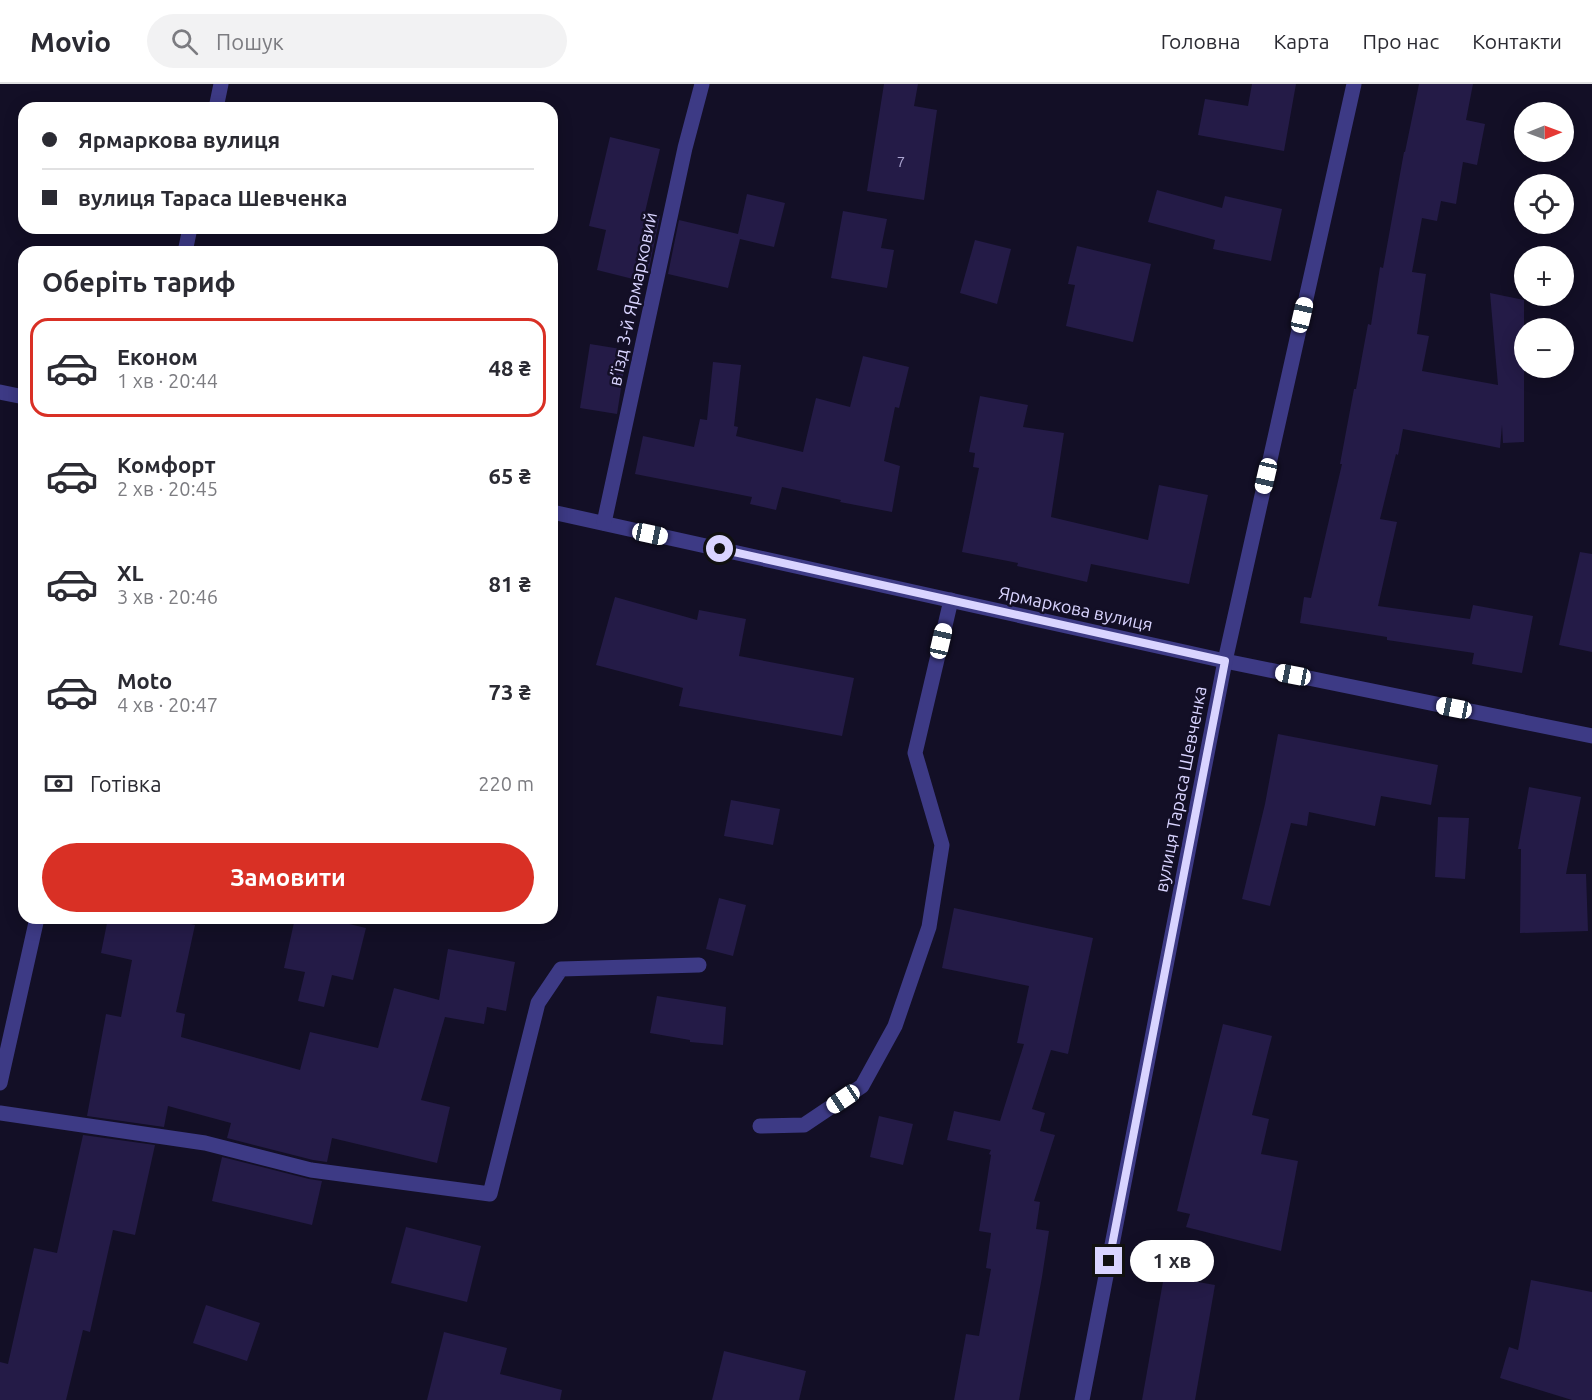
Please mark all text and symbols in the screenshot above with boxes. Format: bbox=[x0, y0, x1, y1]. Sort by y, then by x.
search box bbox=[147, 14, 567, 68]
icon: search bbox=[168, 25, 201, 58]
text: Movio bbox=[30, 26, 111, 57]
text: Пошук bbox=[216, 29, 284, 54]
text: Головна bbox=[1161, 29, 1241, 53]
text: Карта bbox=[1274, 29, 1329, 53]
text: Про нас bbox=[1362, 29, 1439, 53]
text: Контакти bbox=[1472, 29, 1562, 53]
north arrow bbox=[1514, 102, 1574, 162]
map controls bbox=[1514, 102, 1574, 378]
text: Ярмаркова вулиця bbox=[78, 127, 280, 152]
house number: 7 bbox=[897, 153, 905, 170]
button: locate bbox=[1514, 174, 1574, 234]
text: вулиця Тараса Шевченка bbox=[78, 185, 347, 210]
street label: в’їзд 3-й Ярмарковий bbox=[604, 210, 660, 388]
button: + bbox=[1514, 246, 1574, 306]
text: Оберіть тариф bbox=[42, 267, 236, 297]
car bbox=[1289, 295, 1315, 335]
button: − bbox=[1514, 318, 1574, 378]
icon: car bbox=[45, 341, 99, 395]
text: Економ bbox=[117, 344, 198, 369]
text: 48 ₴ bbox=[489, 355, 531, 380]
text: 1 хв · 20:44 bbox=[117, 369, 218, 392]
icon: car bbox=[45, 449, 99, 503]
text: Комфорт bbox=[117, 452, 216, 477]
car bbox=[1253, 456, 1279, 496]
text: 65 ₴ bbox=[489, 463, 531, 488]
text: 2 хв · 20:45 bbox=[117, 477, 218, 500]
car bbox=[631, 521, 669, 547]
route start bbox=[706, 535, 733, 562]
icon: car bbox=[45, 557, 99, 611]
text: XL bbox=[117, 560, 144, 585]
text: 81 ₴ bbox=[489, 571, 531, 596]
street label: Ярмаркова вулиця bbox=[997, 582, 1155, 634]
text: 3 хв · 20:46 bbox=[117, 585, 218, 608]
car bbox=[928, 621, 954, 661]
car bbox=[1274, 663, 1312, 687]
icon: car bbox=[45, 665, 99, 719]
text: Moto bbox=[117, 668, 172, 693]
text: 73 ₴ bbox=[489, 679, 531, 704]
street label: вулиця Тараса Шевченка bbox=[1150, 684, 1210, 894]
text: 4 хв · 20:47 bbox=[117, 693, 218, 716]
car bbox=[1435, 696, 1473, 720]
icon: cash bbox=[42, 767, 75, 800]
text: Готівка bbox=[90, 771, 161, 796]
text: 220 m bbox=[478, 772, 534, 795]
button: Замовити bbox=[42, 843, 534, 912]
car bbox=[823, 1081, 863, 1117]
callout: 1 хв bbox=[1130, 1240, 1214, 1282]
route end bbox=[1095, 1247, 1122, 1274]
text: 1 хв bbox=[1153, 1249, 1191, 1272]

